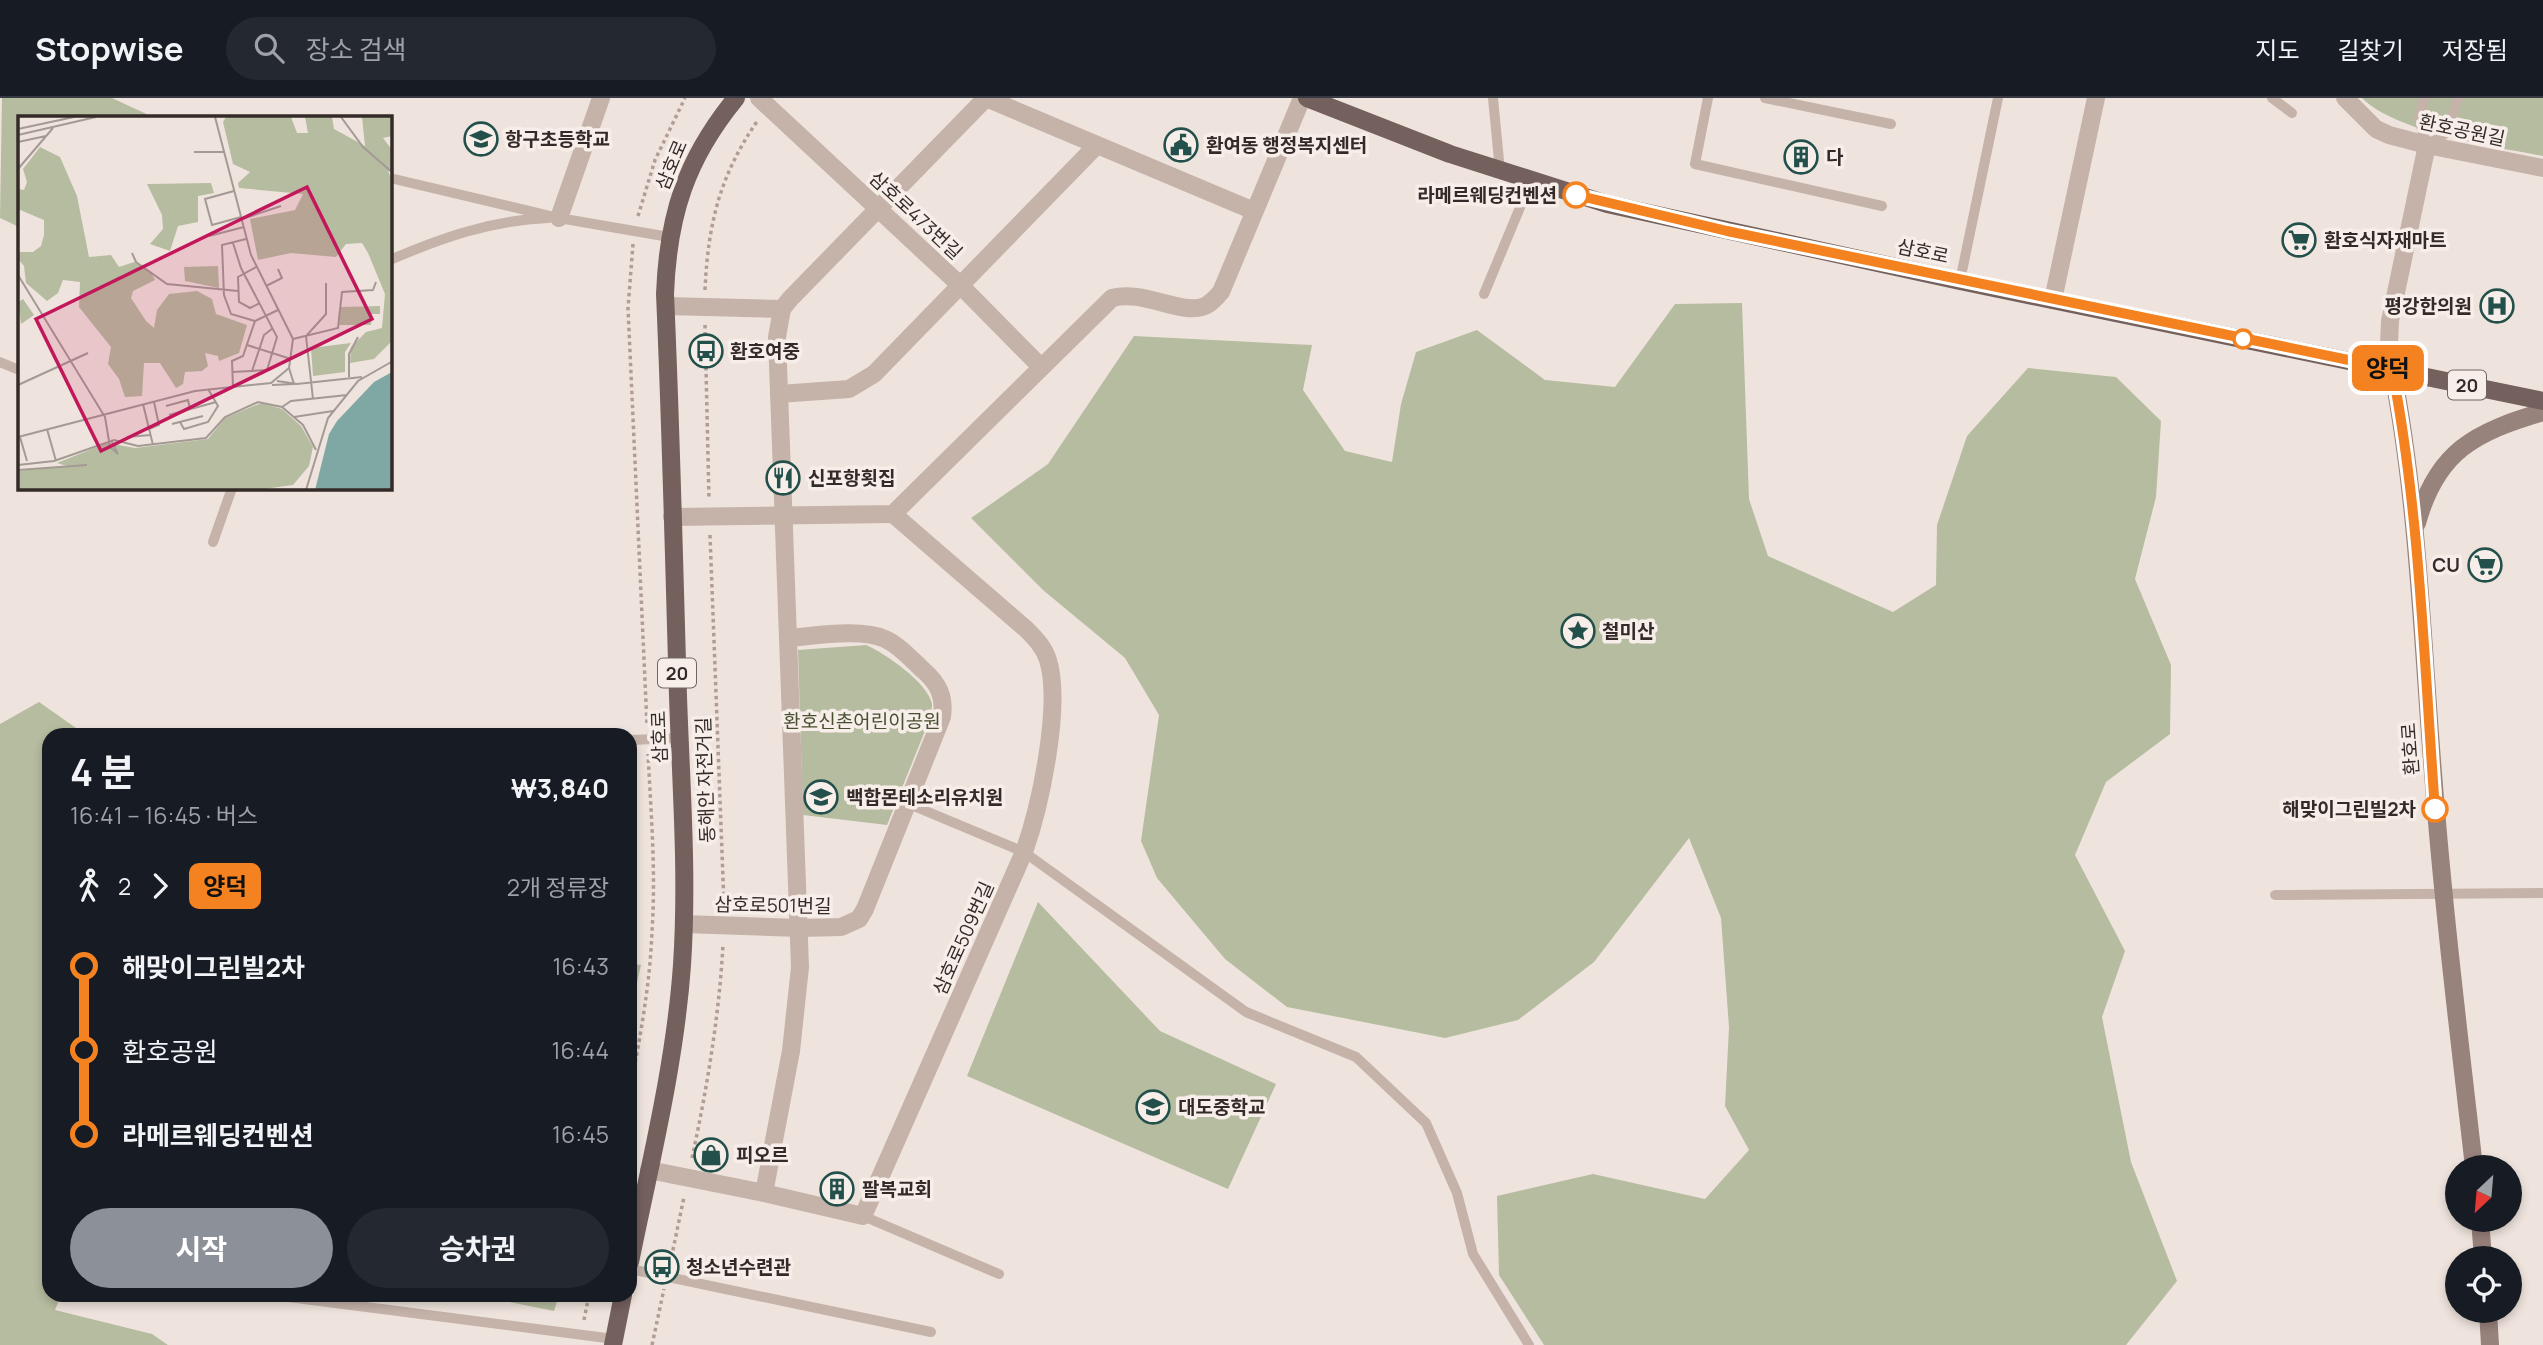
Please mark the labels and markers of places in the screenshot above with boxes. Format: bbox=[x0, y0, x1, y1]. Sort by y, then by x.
school or university icon: 항구초등학교 bbox=[462, 120, 500, 158]
place label: 항구초등학교 bbox=[505, 126, 610, 152]
public building icon: 환여동 행정복지센터 bbox=[1162, 126, 1200, 164]
place label: 환여동 행정복지센터 bbox=[1206, 132, 1367, 158]
building icon: 다 bbox=[1782, 138, 1820, 176]
place label: 다 bbox=[1826, 144, 1844, 170]
place label: 라메르웨딩컨벤션 bbox=[1417, 182, 1557, 208]
marker: 라메르웨딩컨벤션 bbox=[1563, 182, 1589, 208]
supermarket icon: 환호식자재마트 bbox=[2280, 221, 2318, 259]
place label: 환호식자재마트 bbox=[2324, 227, 2446, 253]
hospital icon: 평강한의원 bbox=[2478, 287, 2516, 325]
place label: 평강한의원 bbox=[2385, 293, 2472, 319]
unlabelled marker bbox=[2233, 329, 2253, 349]
bus stop icon: 환호여중 bbox=[687, 332, 725, 370]
place label: 환호여중 bbox=[730, 338, 800, 364]
restaurant icon: 신포항횟집 bbox=[764, 459, 802, 497]
place label: 신포항횟집 bbox=[808, 465, 895, 491]
supermarket icon: CU bbox=[2466, 546, 2504, 584]
place label: CU bbox=[2432, 552, 2460, 578]
place icon: 철미산 bbox=[1559, 612, 1597, 650]
place label: 철미산 bbox=[1602, 618, 1655, 644]
school or university icon: 백합몬테소리유치원 bbox=[802, 778, 840, 816]
place label: 백합몬테소리유치원 bbox=[846, 784, 1003, 810]
place label: 해맞이그린빌2차 bbox=[2282, 796, 2417, 822]
marker: 해맞이그린빌2차 bbox=[2422, 796, 2448, 822]
school or university icon: 대도중학교 bbox=[1134, 1088, 1172, 1126]
place label: 대도중학교 bbox=[1178, 1094, 1265, 1120]
shop icon: 피오르 bbox=[692, 1136, 730, 1174]
place label: 피오르 bbox=[736, 1142, 788, 1168]
building icon: 팔복교회 bbox=[818, 1170, 856, 1208]
place label: 팔복교회 bbox=[862, 1176, 932, 1202]
bus stop icon: 청소년수련관 bbox=[643, 1248, 681, 1286]
place label: 청소년수련관 bbox=[686, 1254, 791, 1280]

